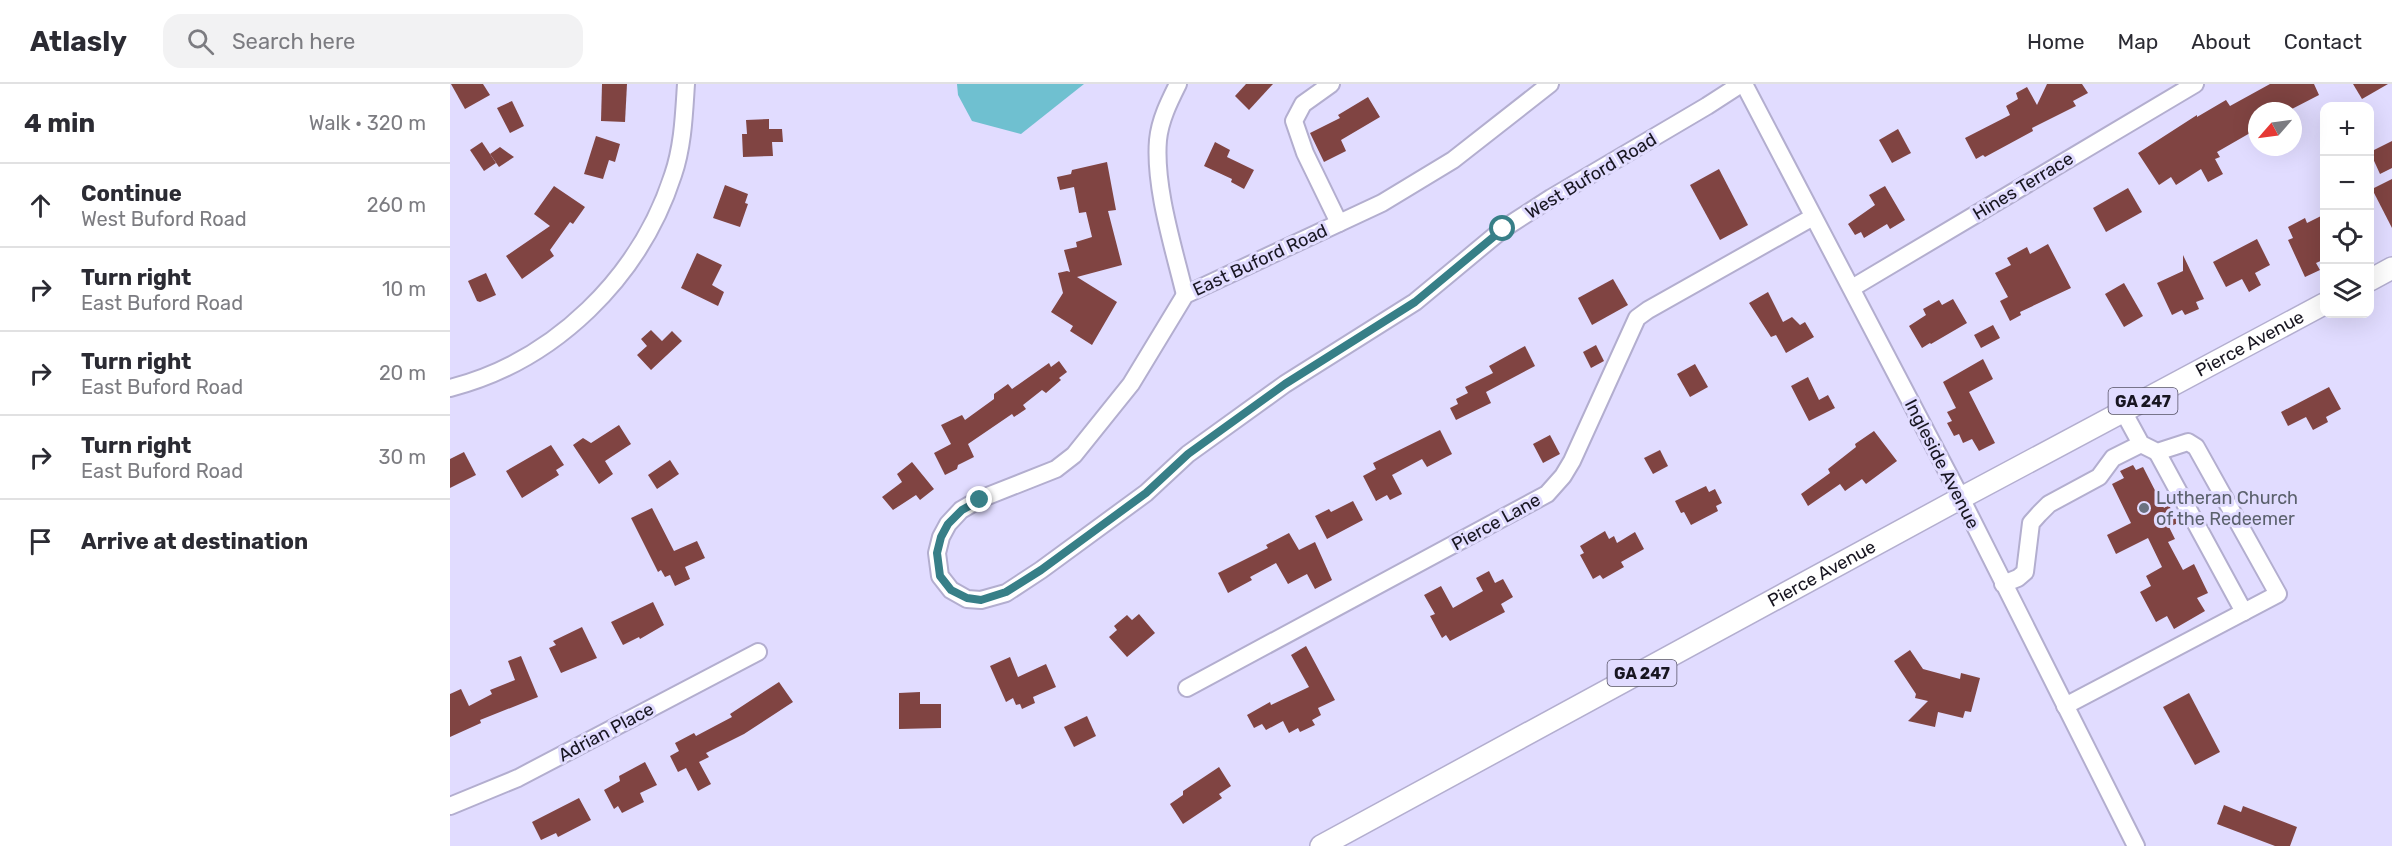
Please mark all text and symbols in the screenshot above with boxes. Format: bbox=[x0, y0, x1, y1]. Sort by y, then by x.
search box bbox=[163, 14, 583, 68]
text: Atlasly bbox=[30, 25, 127, 58]
icon: search bbox=[184, 25, 217, 58]
text: Search here bbox=[232, 28, 355, 55]
text: Home bbox=[2027, 29, 2084, 54]
text: Map bbox=[2117, 29, 2158, 54]
text: About bbox=[2191, 29, 2251, 54]
text: Contact bbox=[2284, 29, 2362, 54]
north arrow bbox=[2248, 102, 2302, 156]
map controls bbox=[2320, 102, 2374, 318]
button: + bbox=[2320, 102, 2374, 156]
text: 4 min bbox=[24, 108, 95, 139]
text: Walk · 320 m bbox=[309, 111, 426, 135]
street label: West Buford Road bbox=[1521, 128, 1661, 224]
street label: Hines Terrace bbox=[1969, 147, 2077, 225]
button: − bbox=[2320, 156, 2374, 210]
text: Continue bbox=[81, 180, 182, 207]
icon: ahead bbox=[24, 189, 57, 222]
text: 260 m bbox=[367, 193, 426, 217]
text: West Buford Road bbox=[81, 207, 247, 231]
button: locate bbox=[2320, 210, 2374, 264]
route start bbox=[1489, 215, 1515, 241]
street label: East Buford Road bbox=[1189, 219, 1331, 301]
text: Turn right bbox=[81, 264, 191, 291]
button: layers bbox=[2320, 264, 2374, 318]
icon: right bbox=[24, 273, 57, 306]
text: 10 m bbox=[382, 277, 426, 301]
text: East Buford Road bbox=[81, 291, 243, 315]
street label: Pierce Avenue bbox=[2192, 306, 2308, 382]
text: Turn right bbox=[81, 348, 191, 375]
icon: right bbox=[24, 357, 57, 390]
text: 20 m bbox=[379, 361, 426, 385]
text: East Buford Road bbox=[81, 375, 243, 399]
road number: GA 247 bbox=[2108, 388, 2178, 414]
street label: Ingleside Avenue bbox=[1900, 396, 1984, 532]
text: Turn right bbox=[81, 432, 191, 459]
icon: right bbox=[24, 441, 57, 474]
text: 30 m bbox=[379, 445, 426, 469]
text: East Buford Road bbox=[81, 459, 243, 483]
route end bbox=[966, 486, 992, 512]
place label: Lutheran Church of the Redeemer bbox=[2156, 487, 2298, 530]
street label: Pierce Lane bbox=[1448, 489, 1544, 555]
marker: Lutheran Church of the Redeemer bbox=[2137, 501, 2151, 515]
icon: arrive bbox=[24, 525, 57, 558]
text: Arrive at destination bbox=[81, 528, 308, 555]
street label: Pierce Avenue bbox=[1764, 535, 1880, 612]
road number: GA 247 bbox=[1608, 660, 1676, 686]
street label: Adrian Place bbox=[554, 698, 658, 766]

